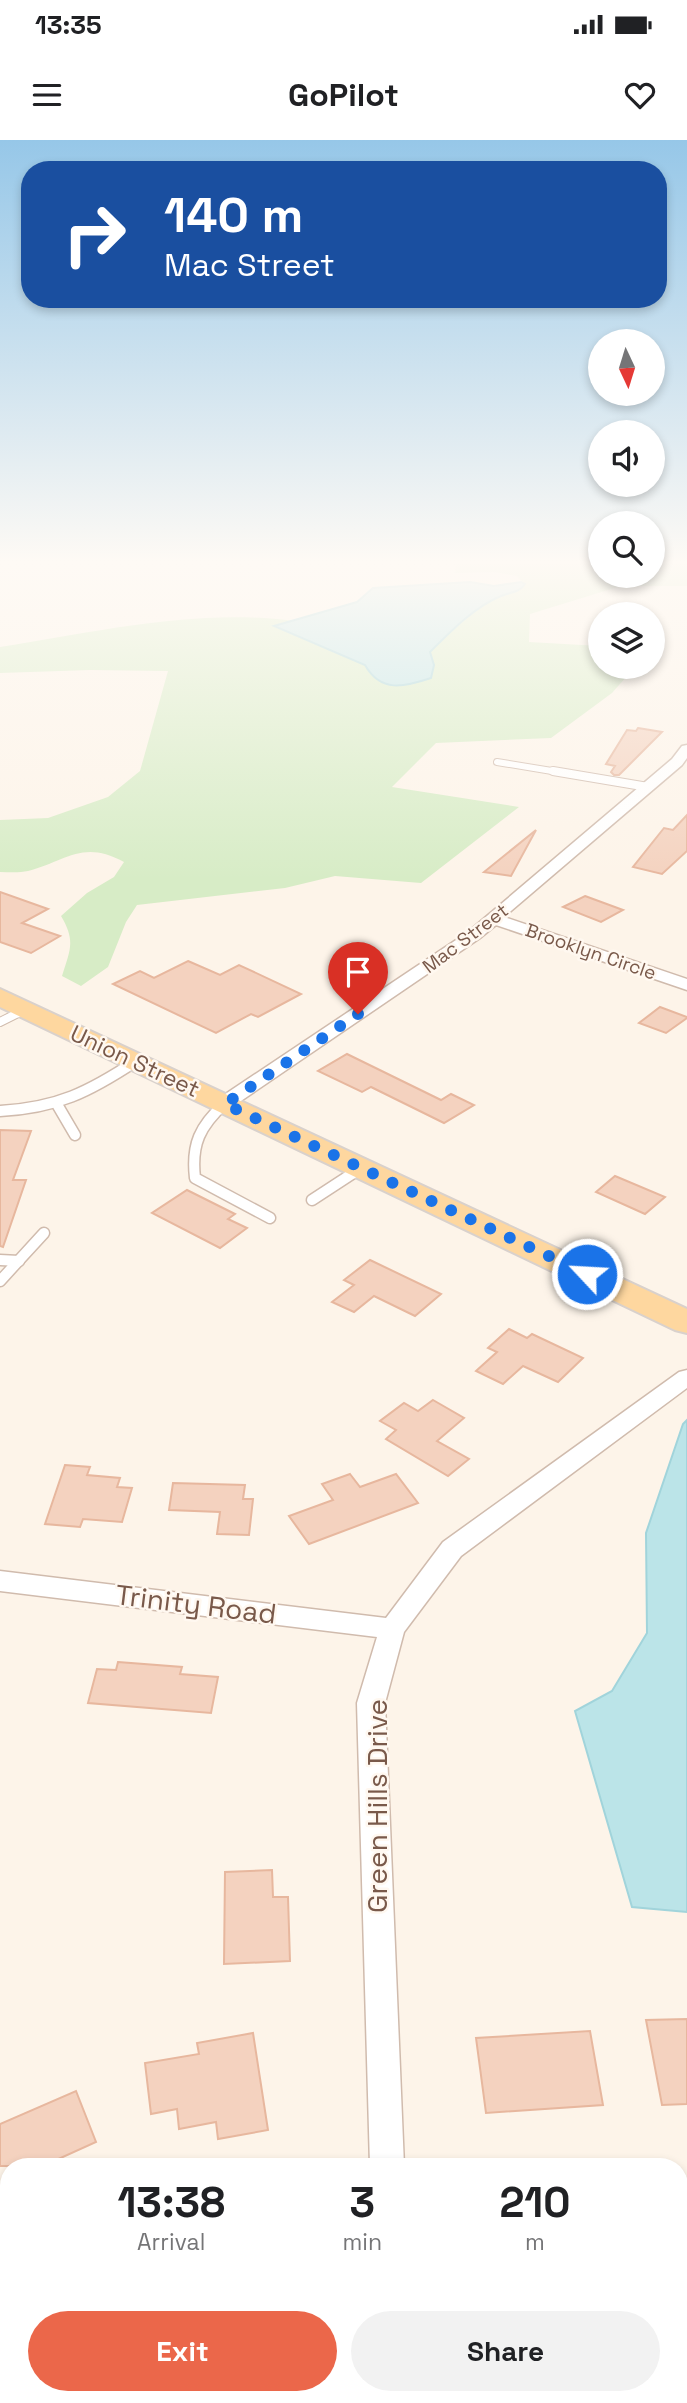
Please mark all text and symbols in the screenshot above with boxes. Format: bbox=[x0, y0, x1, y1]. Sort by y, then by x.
text: 13:35 bbox=[35, 8, 102, 42]
text: GoPilot bbox=[288, 75, 399, 115]
icon: menu bbox=[28, 76, 66, 114]
icon: heart bbox=[621, 76, 659, 114]
text: 140 m bbox=[164, 184, 303, 246]
icon: right bbox=[49, 189, 140, 280]
text: Mac Street bbox=[164, 245, 335, 285]
north arrow bbox=[588, 329, 665, 406]
map controls bbox=[588, 329, 665, 679]
button: sound bbox=[588, 420, 665, 497]
button: search bbox=[588, 511, 665, 588]
button: layers bbox=[588, 602, 665, 679]
street label: Mac Street bbox=[417, 898, 513, 979]
street label: Brooklyn Circle bbox=[522, 917, 660, 986]
pin bbox=[328, 942, 388, 1014]
icon: arrive bbox=[339, 953, 377, 991]
street label: Union Street bbox=[65, 1018, 205, 1104]
position arrow bbox=[550, 1237, 624, 1311]
street label: Trinity Road bbox=[114, 1576, 278, 1632]
street label: Green Hills Drive bbox=[359, 1699, 395, 1913]
text: 13:38 bbox=[117, 2176, 225, 2229]
text: 3 bbox=[350, 2176, 375, 2229]
text: 210 bbox=[499, 2176, 571, 2229]
text: Arrival bbox=[137, 2227, 205, 2257]
text: min bbox=[343, 2227, 382, 2257]
text: m bbox=[525, 2227, 545, 2257]
button: Exit bbox=[28, 2311, 337, 2391]
button: Share bbox=[351, 2311, 660, 2391]

